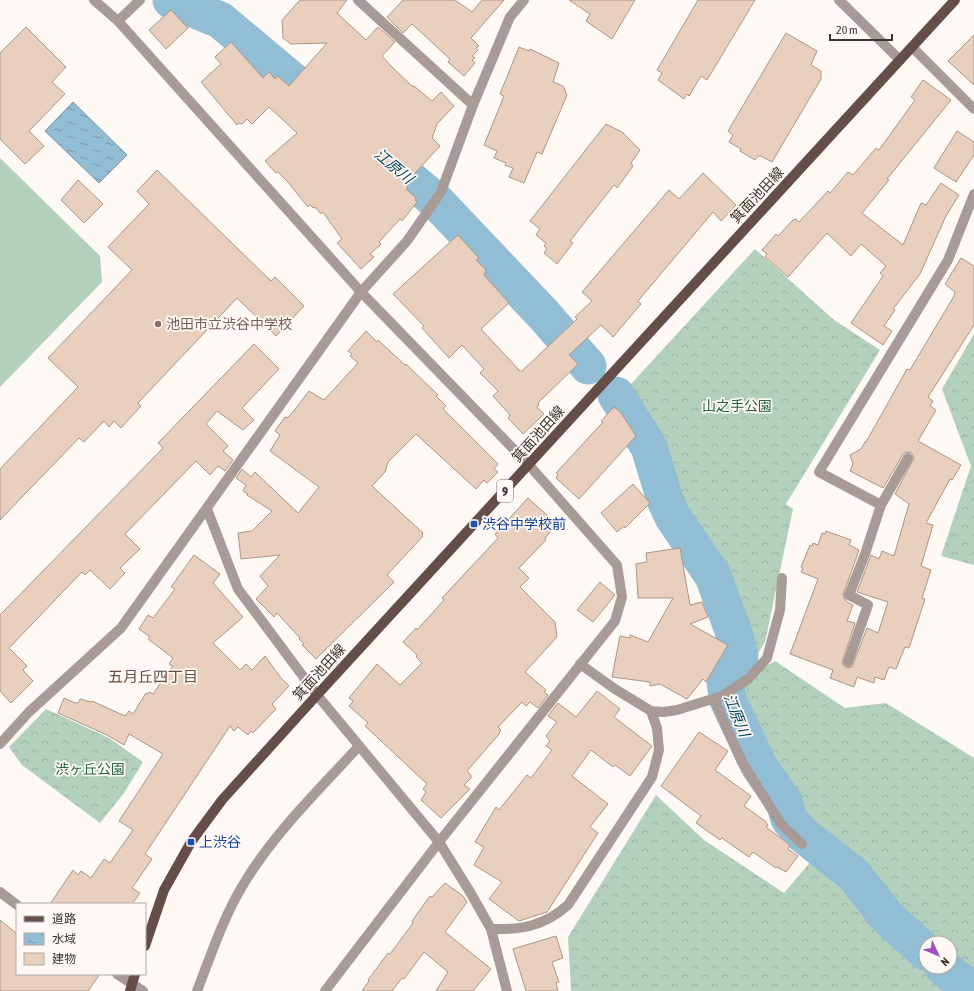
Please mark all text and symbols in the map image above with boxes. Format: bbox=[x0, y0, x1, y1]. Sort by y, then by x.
scale bar bbox=[830, 16, 892, 42]
text: 20 m bbox=[836, 23, 858, 37]
water label: 江原川 bbox=[371, 145, 418, 188]
street label: 箕面池田線 bbox=[727, 164, 787, 226]
place label: 池田市立渋谷中学校 bbox=[166, 316, 292, 332]
marker: 池田市立渋谷中学校 bbox=[153, 319, 163, 329]
park label: 山之手公園 bbox=[702, 398, 772, 414]
street label: 箕面池田線 bbox=[509, 403, 567, 465]
road number: 9 bbox=[497, 480, 513, 502]
place label: 渋谷中学校前 bbox=[482, 516, 566, 532]
marker: 渋谷中学校前 bbox=[469, 519, 479, 529]
street label: 箕面池田線 bbox=[290, 641, 348, 703]
district label: 五月丘四丁目 bbox=[108, 668, 198, 685]
water label: 江原川 bbox=[721, 691, 754, 741]
park label: 渋ヶ丘公園 bbox=[55, 761, 125, 777]
place label: 上渋谷 bbox=[199, 834, 241, 850]
marker: 上渋谷 bbox=[186, 837, 196, 847]
legend bbox=[16, 903, 146, 975]
text: 道路 bbox=[52, 912, 76, 926]
text: 水域 bbox=[52, 932, 76, 946]
north arrow bbox=[918, 935, 958, 975]
text: 建物 bbox=[52, 952, 76, 966]
text: N bbox=[939, 955, 952, 968]

